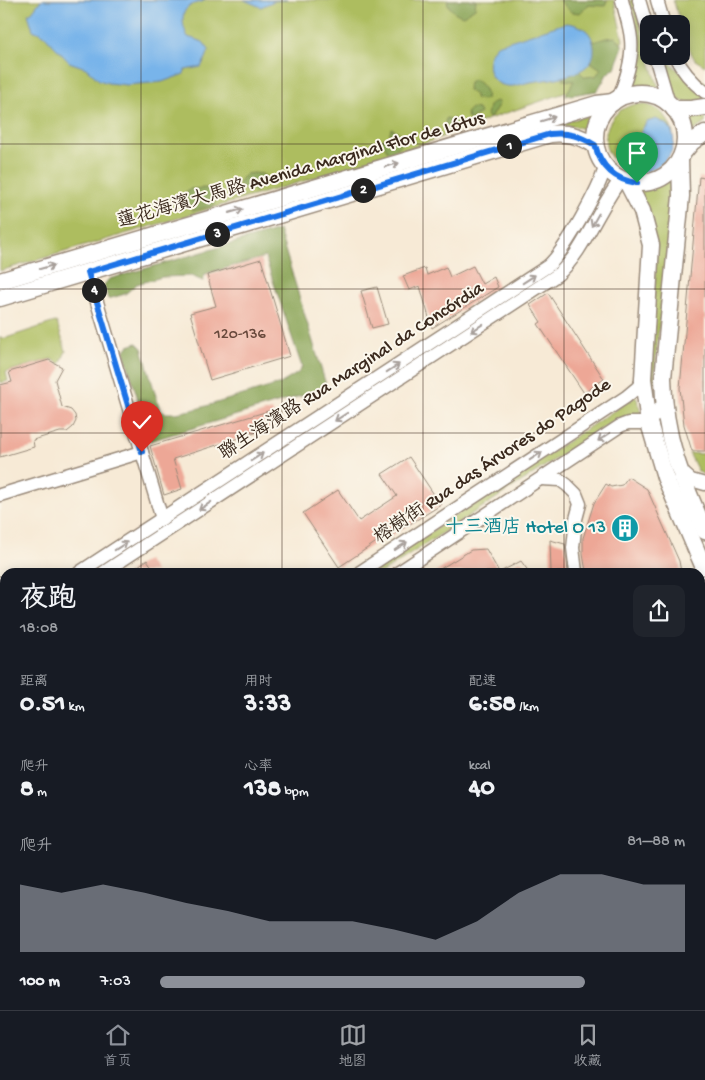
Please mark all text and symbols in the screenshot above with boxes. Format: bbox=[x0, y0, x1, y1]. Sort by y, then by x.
map controls bbox=[640, 15, 690, 65]
button: locate bbox=[640, 15, 690, 65]
street label: 蓮花海濱大馬路 Avenida Marginal Flor de Lótus bbox=[115, 106, 488, 235]
one-way arrow bbox=[539, 114, 555, 124]
pin bbox=[616, 132, 658, 183]
pin: 1 bbox=[496, 134, 522, 158]
text: 1 bbox=[507, 138, 512, 155]
icon: arrive bbox=[623, 139, 651, 167]
one-way arrow bbox=[384, 160, 400, 170]
pin: 2 bbox=[350, 178, 376, 202]
text: 2 bbox=[360, 182, 367, 199]
one-way arrow bbox=[228, 206, 244, 216]
one-way arrow bbox=[589, 213, 599, 227]
pin: 3 bbox=[204, 222, 230, 246]
text: 3 bbox=[214, 226, 221, 243]
one-way arrow bbox=[38, 262, 54, 272]
one-way arrow bbox=[522, 274, 536, 284]
street label: 聯生海濱路 Rua Marginal da Concórdia bbox=[215, 276, 490, 466]
pin: 4 bbox=[82, 278, 106, 302]
text: 4 bbox=[91, 282, 98, 299]
one-way arrow bbox=[470, 323, 484, 333]
house number: 120-136 bbox=[213, 326, 267, 345]
one-way arrow bbox=[386, 363, 400, 373]
street label: 榕樹街 Rua das Árvores do Pagode bbox=[370, 374, 616, 550]
pin bbox=[121, 401, 163, 452]
icon: check bbox=[128, 408, 156, 436]
one-way arrow bbox=[335, 412, 349, 422]
one-way arrow bbox=[598, 432, 612, 442]
one-way arrow bbox=[529, 451, 543, 461]
one-way arrow bbox=[250, 452, 264, 462]
one-way arrow bbox=[199, 501, 213, 511]
building icon: 十三酒店 Hotel O 13 bbox=[610, 513, 640, 543]
place label: 十三酒店 Hotel O 13 bbox=[445, 516, 606, 540]
one-way arrow bbox=[393, 540, 407, 550]
one-way arrow bbox=[114, 541, 128, 551]
text: 夜跑 bbox=[20, 584, 76, 617]
button: share bbox=[633, 585, 685, 637]
text: 18:08 bbox=[20, 620, 58, 639]
text: 距离 bbox=[20, 674, 48, 691]
text: 用时 bbox=[244, 674, 272, 691]
text: 配速 bbox=[469, 674, 497, 691]
text: 0.51 bbox=[20, 691, 65, 720]
text: 3:33 bbox=[244, 691, 291, 720]
text: 6:58 bbox=[469, 691, 516, 720]
text: km bbox=[65, 699, 85, 716]
text: /km bbox=[516, 699, 539, 716]
text: kcal bbox=[469, 758, 491, 775]
text: 爬升 bbox=[20, 759, 48, 776]
text: 心率 bbox=[244, 759, 272, 776]
text: 40 bbox=[469, 775, 495, 804]
text: 8 bbox=[20, 776, 34, 805]
text: 138 bbox=[244, 776, 281, 805]
text: m bbox=[34, 784, 47, 801]
text: bpm bbox=[281, 784, 309, 801]
text: 81–88 m bbox=[627, 833, 685, 852]
text: 爬升 bbox=[20, 838, 52, 857]
text: 100 m bbox=[20, 973, 60, 992]
text: 7:03 bbox=[100, 973, 131, 992]
tab: 首页 bbox=[104, 1021, 132, 1071]
tab: 地图 bbox=[339, 1021, 367, 1071]
tab: 收藏 bbox=[574, 1021, 602, 1071]

